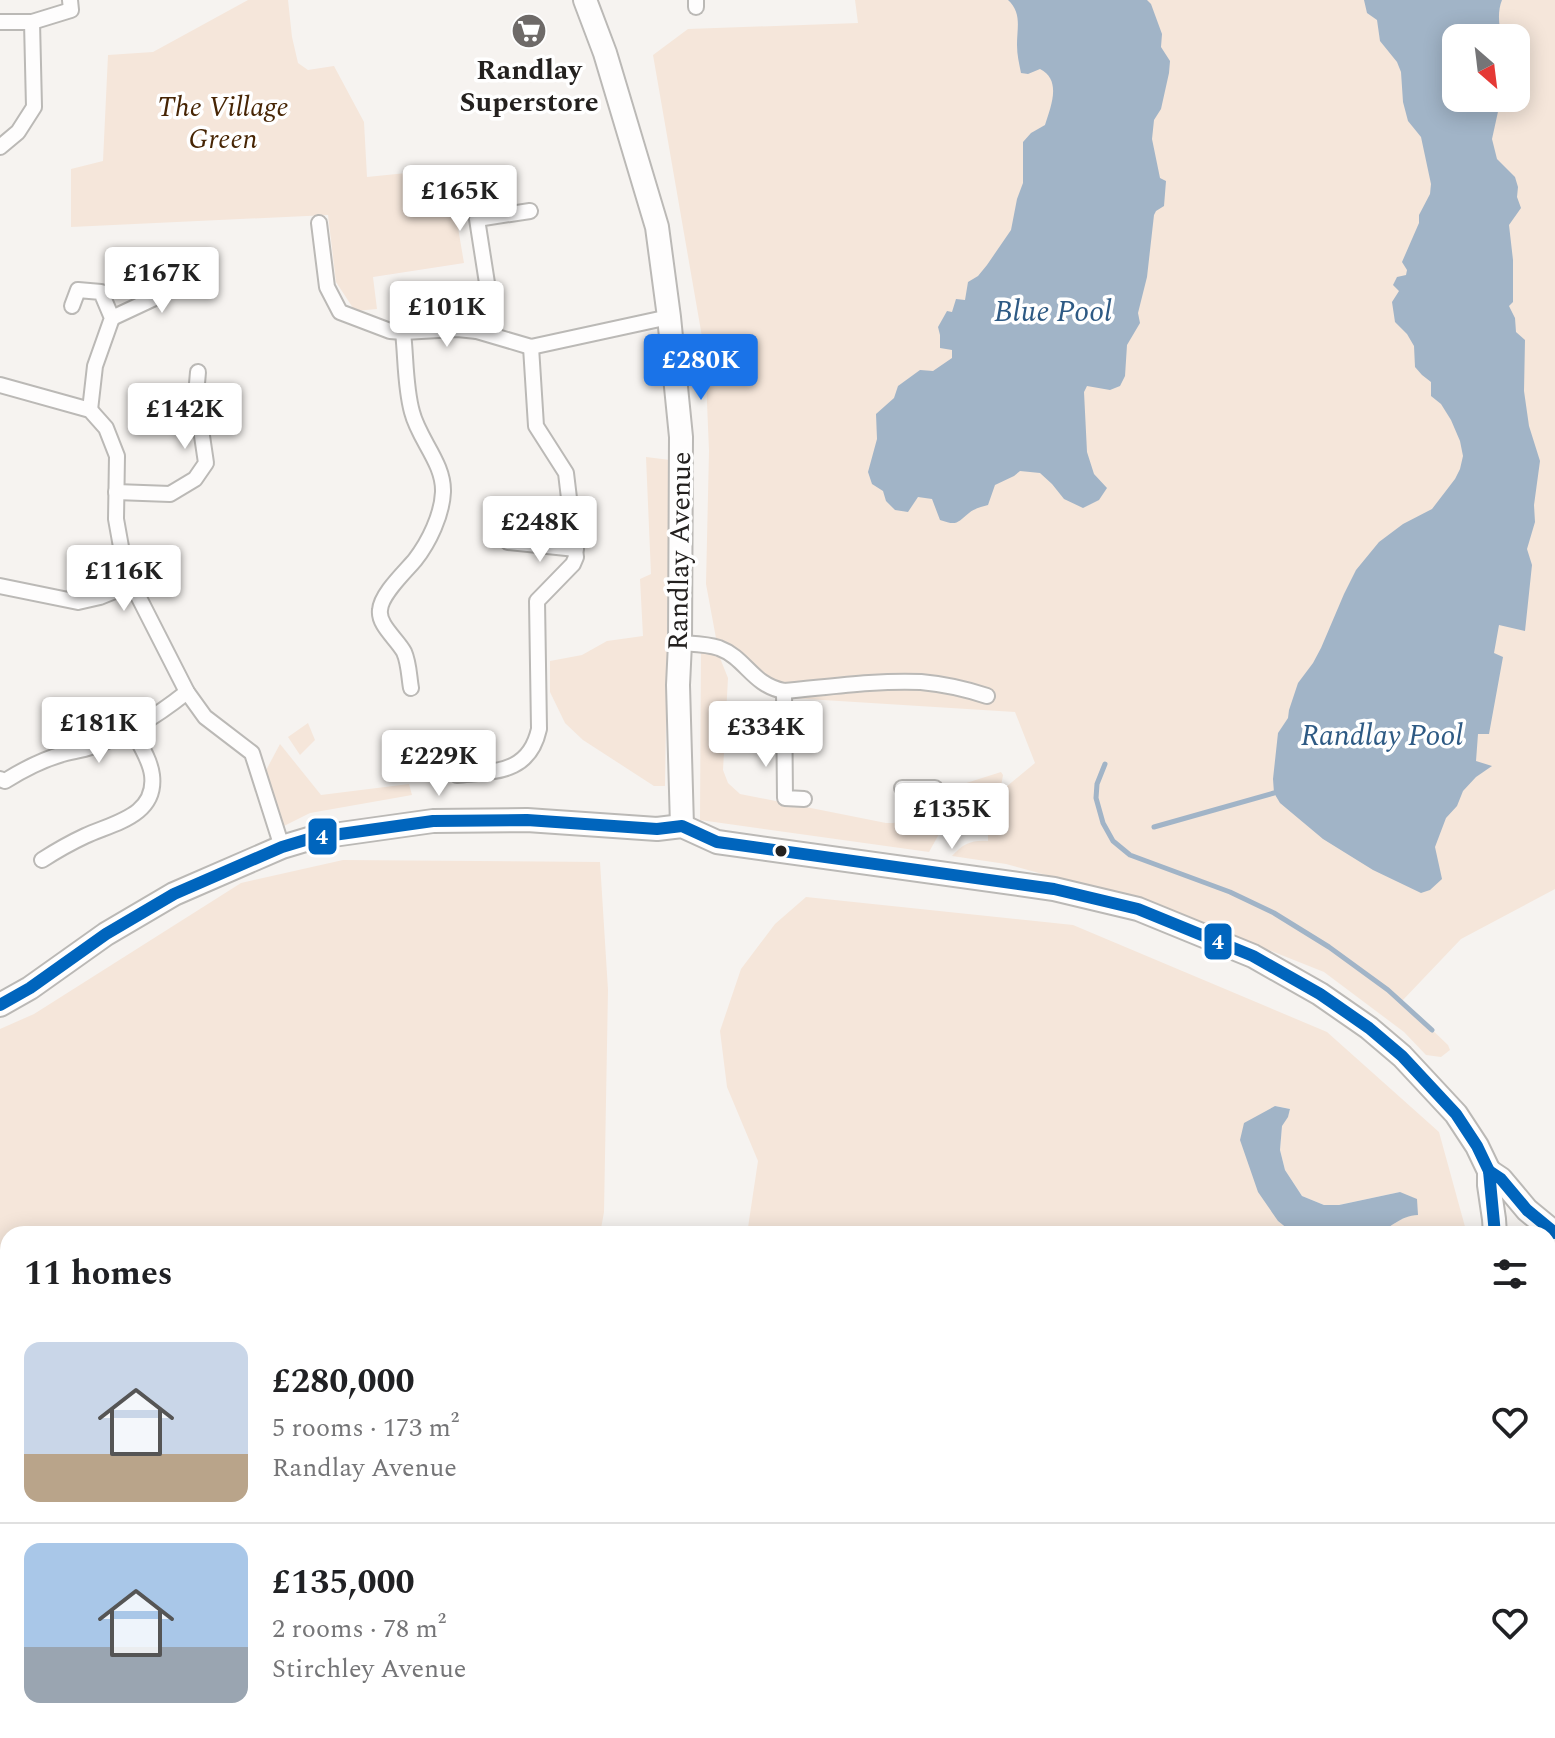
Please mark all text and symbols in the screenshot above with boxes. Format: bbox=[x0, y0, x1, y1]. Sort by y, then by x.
supermarket icon: Randlay Superstore bbox=[510, 12, 548, 50]
north arrow bbox=[1442, 24, 1530, 112]
map controls bbox=[1442, 24, 1530, 112]
place label: Randlay Superstore bbox=[459, 49, 599, 124]
park label: The Village Green bbox=[157, 86, 289, 161]
pin: £165K bbox=[404, 165, 516, 233]
text: £165K bbox=[421, 171, 499, 211]
pin: £167K bbox=[106, 247, 218, 315]
text: £167K bbox=[123, 253, 201, 293]
pin: £101K bbox=[391, 281, 503, 349]
text: £101K bbox=[408, 287, 486, 327]
water label: Blue Pool bbox=[994, 289, 1112, 335]
pin: £280K bbox=[645, 334, 757, 402]
text: £280K bbox=[662, 340, 740, 380]
pin: £142K bbox=[129, 383, 241, 451]
text: £142K bbox=[146, 389, 224, 429]
street label: Randlay Avenue bbox=[657, 451, 703, 651]
pin: £248K bbox=[484, 496, 596, 564]
text: £248K bbox=[501, 502, 579, 542]
pin: £116K bbox=[68, 545, 180, 613]
text: £116K bbox=[85, 551, 163, 591]
pin: £181K bbox=[43, 697, 155, 765]
pin: £334K bbox=[710, 701, 822, 769]
text: £181K bbox=[60, 703, 138, 743]
text: £334K bbox=[727, 707, 805, 747]
water label: Randlay Pool bbox=[1301, 713, 1464, 759]
pin: £229K bbox=[383, 730, 495, 798]
text: £229K bbox=[400, 736, 478, 776]
pin: £135K bbox=[896, 783, 1008, 851]
text: £135K bbox=[913, 789, 991, 829]
line badge: 4 bbox=[307, 817, 338, 856]
text: 4 bbox=[316, 821, 329, 854]
unlabelled marker bbox=[773, 843, 789, 859]
line badge: 4 bbox=[1203, 922, 1233, 961]
text: 4 bbox=[1212, 926, 1225, 959]
text: 11 homes bbox=[24, 1248, 173, 1300]
icon: filters bbox=[1488, 1252, 1532, 1296]
text: £280,000 bbox=[272, 1356, 415, 1408]
icon: home bbox=[88, 1374, 184, 1470]
icon: heart bbox=[1488, 1400, 1532, 1444]
text: 5 rooms · 173 m² bbox=[272, 1408, 459, 1448]
text: Randlay Avenue bbox=[272, 1448, 457, 1488]
text: £135,000 bbox=[272, 1557, 415, 1609]
icon: home bbox=[88, 1575, 184, 1671]
icon: heart bbox=[1488, 1601, 1532, 1645]
text: 2 rooms · 78 m² bbox=[272, 1609, 446, 1649]
text: Stirchley Avenue bbox=[272, 1649, 466, 1689]

